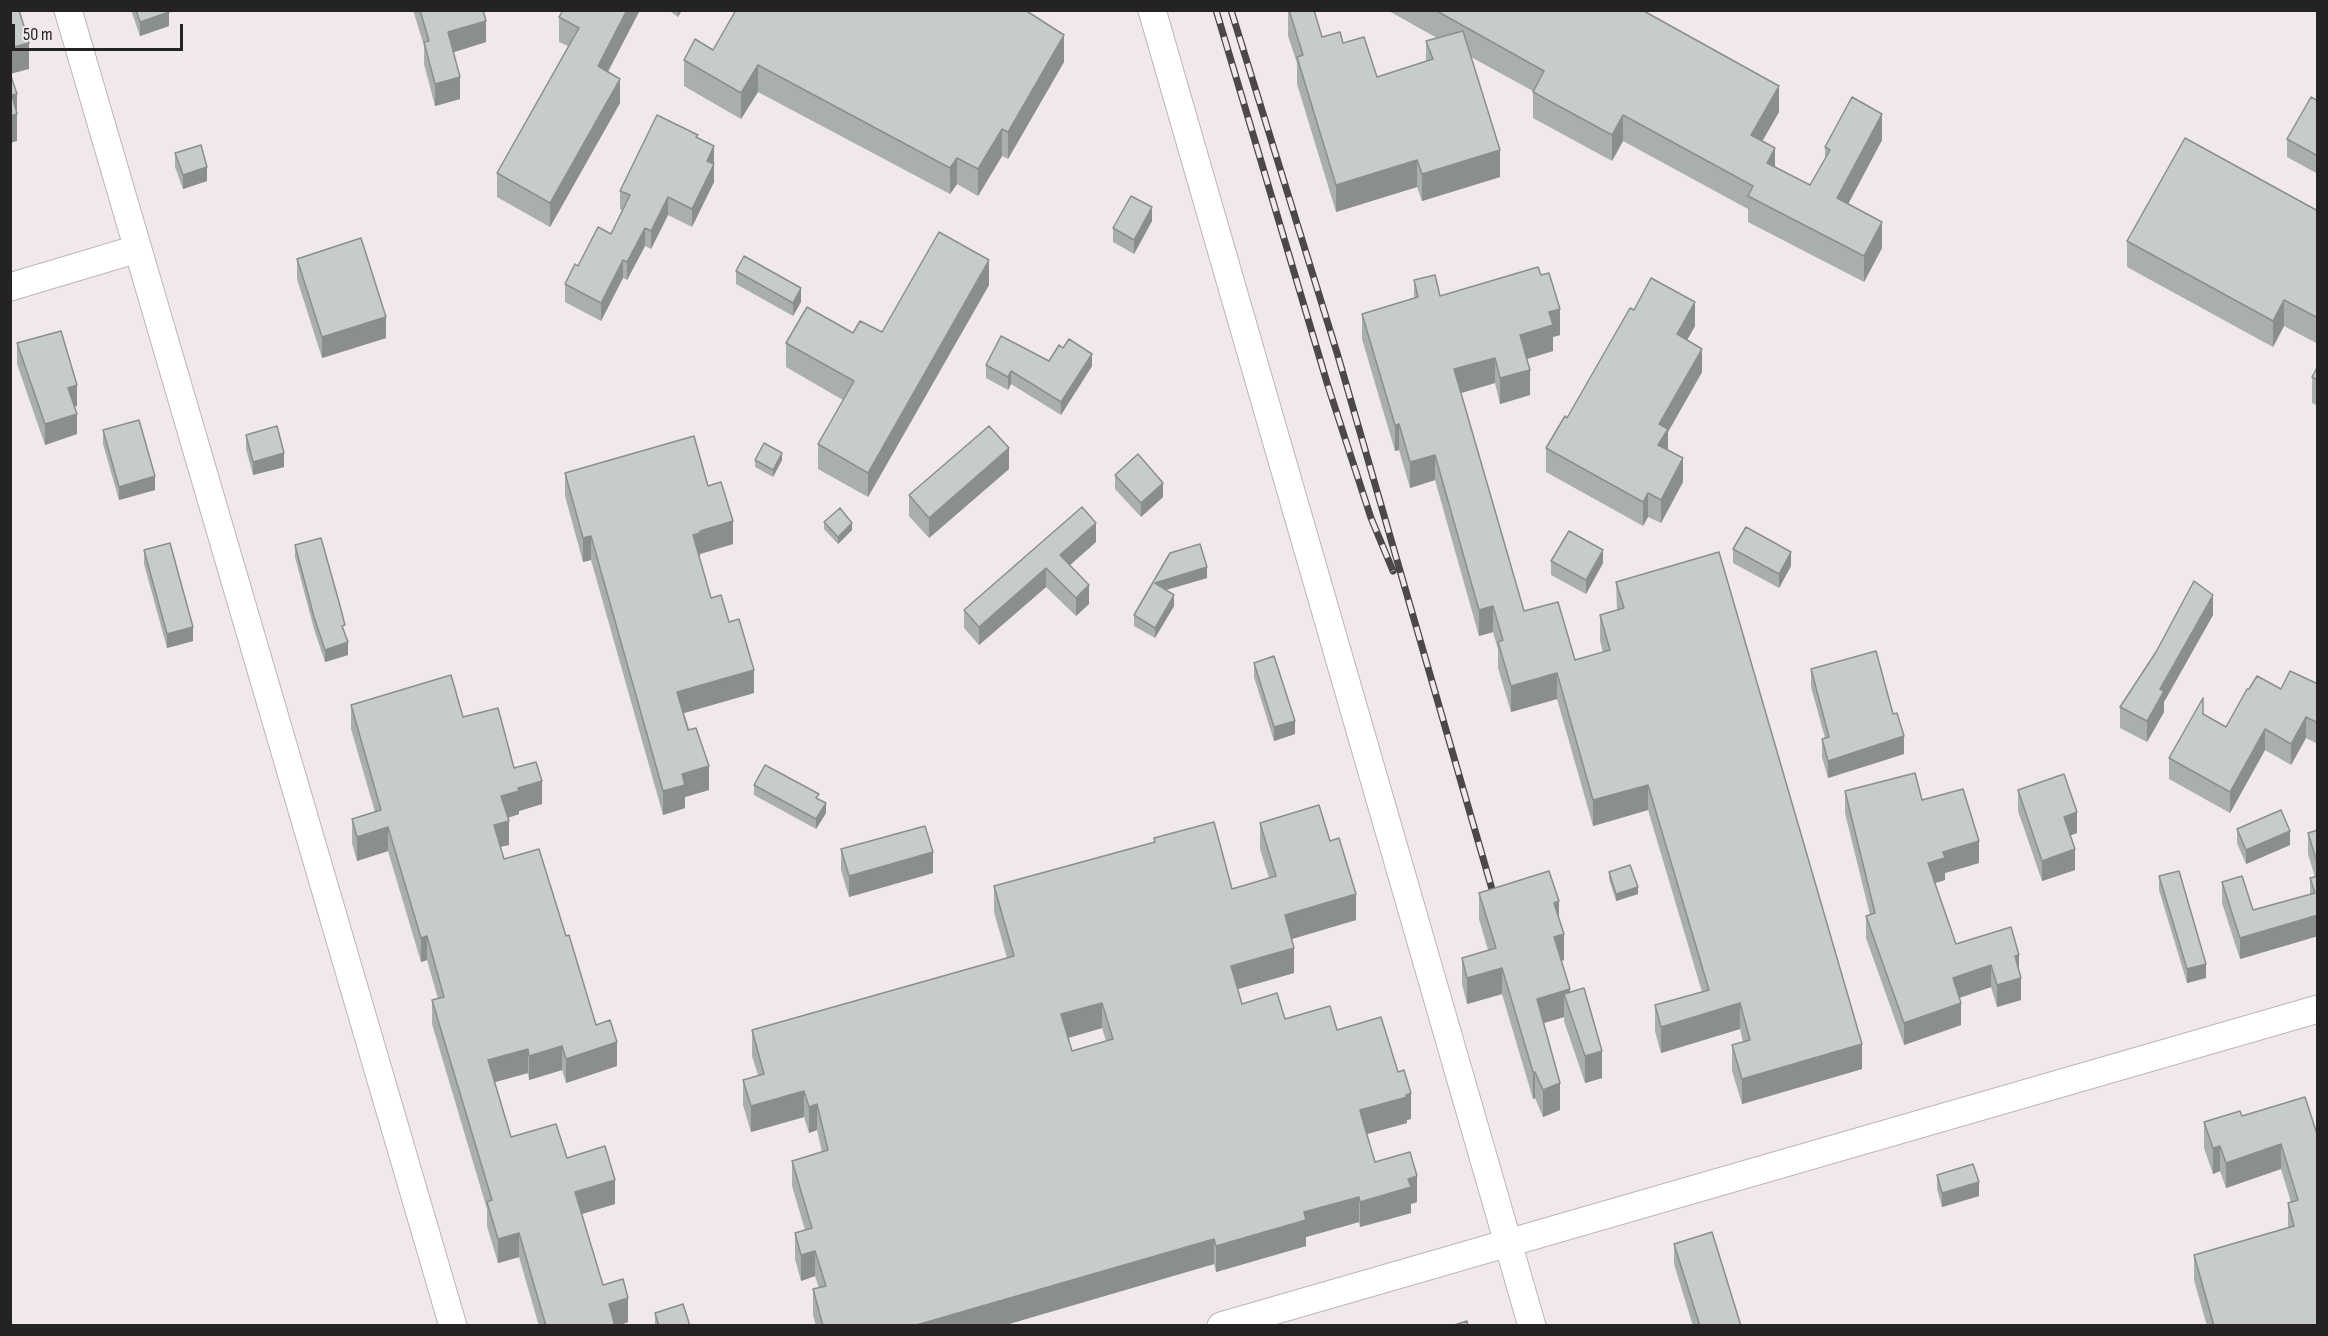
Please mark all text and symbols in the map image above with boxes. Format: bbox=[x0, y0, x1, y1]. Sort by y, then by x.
scale bar bbox=[15, 12, 186, 50]
text: 50 m bbox=[23, 24, 53, 45]

